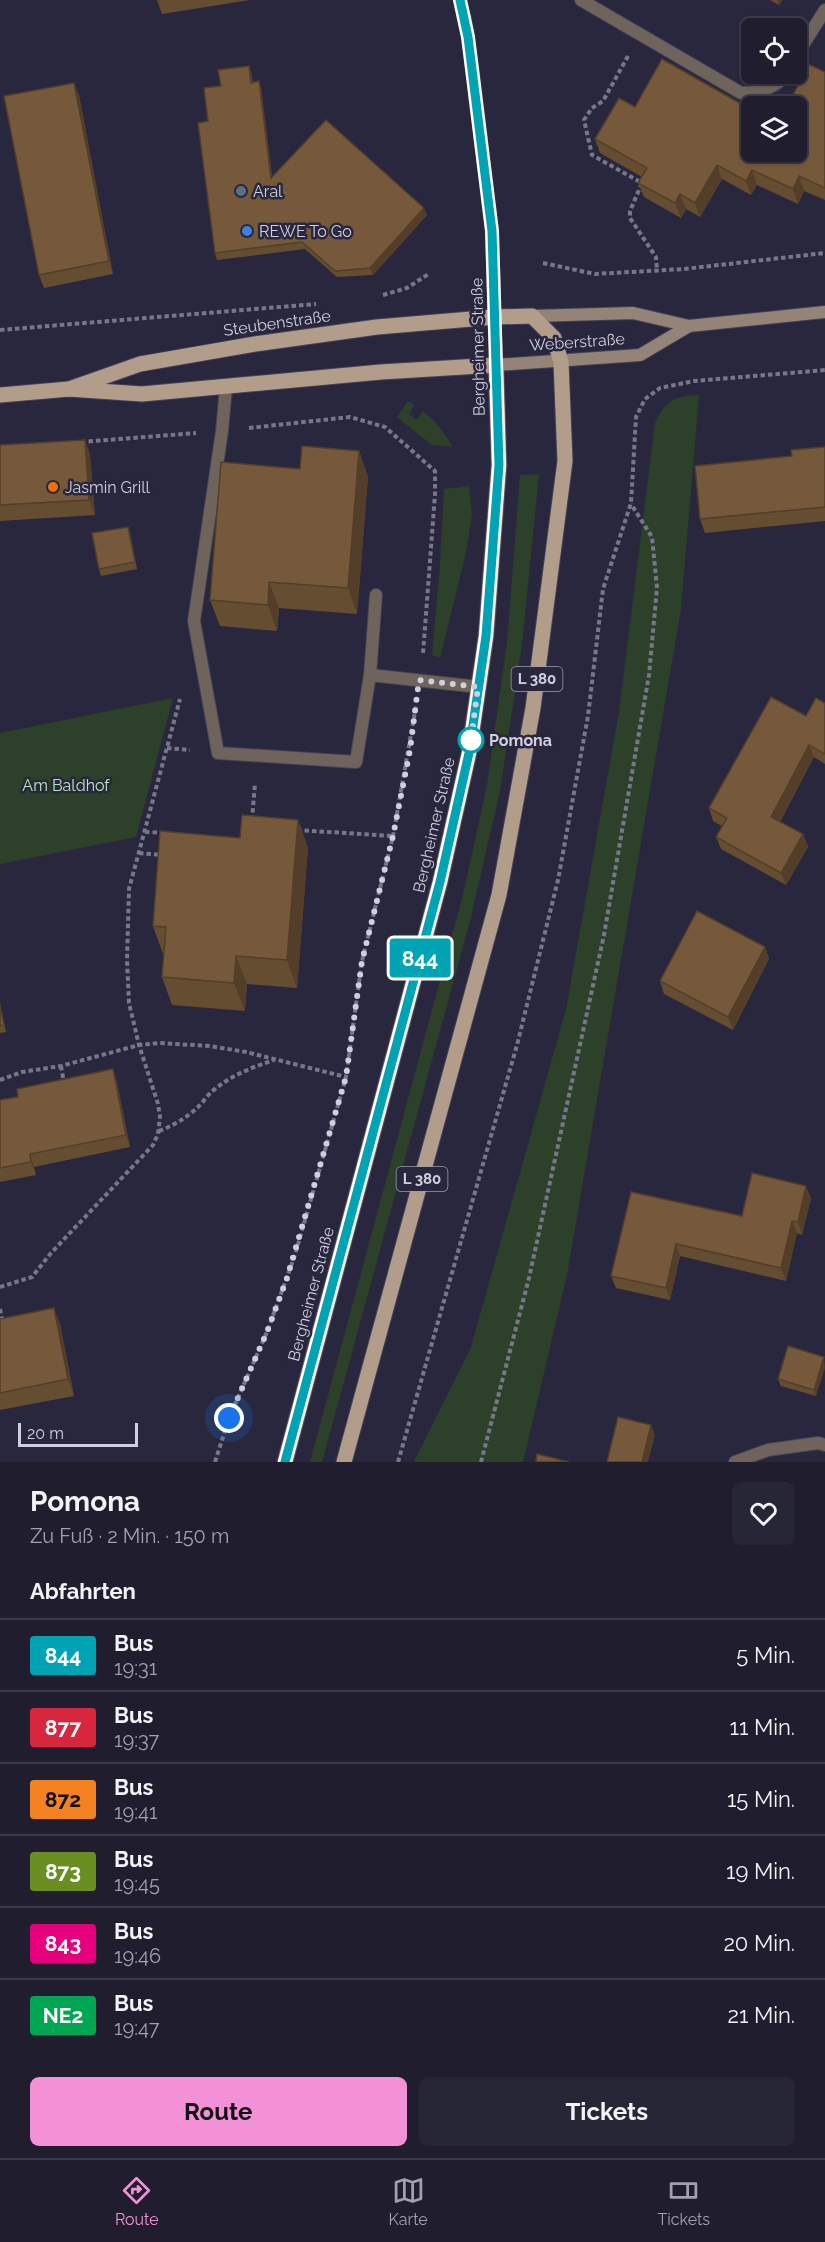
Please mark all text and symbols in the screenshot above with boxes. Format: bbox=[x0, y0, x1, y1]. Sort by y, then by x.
map controls bbox=[741, 18, 807, 162]
button: locate bbox=[741, 18, 807, 84]
button: layers bbox=[741, 96, 807, 162]
place label: Aral bbox=[253, 182, 283, 201]
marker: Aral bbox=[234, 184, 248, 198]
place label: REWE To Go bbox=[259, 222, 352, 241]
marker: REWE To Go bbox=[240, 224, 254, 238]
street label: Bergheimer Straße bbox=[467, 278, 489, 416]
street label: Steubenstraße bbox=[222, 306, 332, 340]
street label: Weberstraße bbox=[529, 329, 625, 355]
place label: Jasmin Grill bbox=[65, 478, 151, 497]
marker: Jasmin Grill bbox=[46, 480, 60, 494]
road number: L 380 bbox=[512, 667, 562, 691]
marker: Pomona bbox=[458, 727, 484, 753]
place label: Pomona bbox=[489, 731, 552, 750]
street label: Bergheimer Straße bbox=[409, 755, 459, 895]
park label: Am Baldhof bbox=[22, 776, 110, 795]
line badge: 844 bbox=[386, 938, 454, 978]
text: 844 bbox=[402, 946, 438, 971]
road number: L 380 bbox=[396, 1167, 448, 1191]
street label: Bergheimer Straße bbox=[284, 1225, 338, 1363]
your location bbox=[214, 1403, 244, 1433]
scale bar bbox=[18, 1420, 138, 1448]
text: 20 m bbox=[27, 1424, 64, 1443]
button: heart bbox=[732, 1482, 795, 1545]
text: Pomona bbox=[30, 1485, 140, 1518]
text: Zu Fuß · 2 Min. · 150 m bbox=[30, 1524, 229, 1548]
text: Abfahrten bbox=[30, 1578, 136, 1604]
text: Bus bbox=[114, 1630, 153, 1656]
text: 5 Min. bbox=[736, 1642, 795, 1668]
text: 844 bbox=[45, 1643, 81, 1668]
text: 19:31 bbox=[114, 1656, 157, 1680]
text: Bus bbox=[114, 1702, 153, 1728]
text: 11 Min. bbox=[729, 1714, 795, 1740]
text: 877 bbox=[45, 1715, 81, 1740]
text: 19:37 bbox=[114, 1728, 159, 1752]
text: Bus bbox=[114, 1774, 153, 1800]
text: 15 Min. bbox=[727, 1786, 795, 1812]
text: 872 bbox=[45, 1787, 81, 1812]
text: 19:41 bbox=[114, 1800, 158, 1824]
text: Bus bbox=[114, 1846, 153, 1872]
text: 19 Min. bbox=[726, 1858, 795, 1884]
text: 873 bbox=[45, 1859, 81, 1884]
text: 19:45 bbox=[114, 1872, 160, 1896]
text: Bus bbox=[114, 1918, 153, 1944]
text: 20 Min. bbox=[723, 1930, 795, 1956]
text: 843 bbox=[45, 1931, 81, 1956]
text: 19:46 bbox=[114, 1944, 161, 1968]
text: Bus bbox=[114, 1990, 153, 2016]
text: 21 Min. bbox=[727, 2002, 795, 2028]
text: NE2 bbox=[43, 2003, 83, 2028]
text: 19:47 bbox=[114, 2016, 160, 2040]
button: Route bbox=[30, 2077, 407, 2146]
button: Tickets bbox=[419, 2077, 795, 2146]
tab: Route bbox=[115, 2174, 159, 2229]
tab: Karte bbox=[389, 2174, 428, 2229]
tab: Tickets bbox=[658, 2174, 710, 2229]

